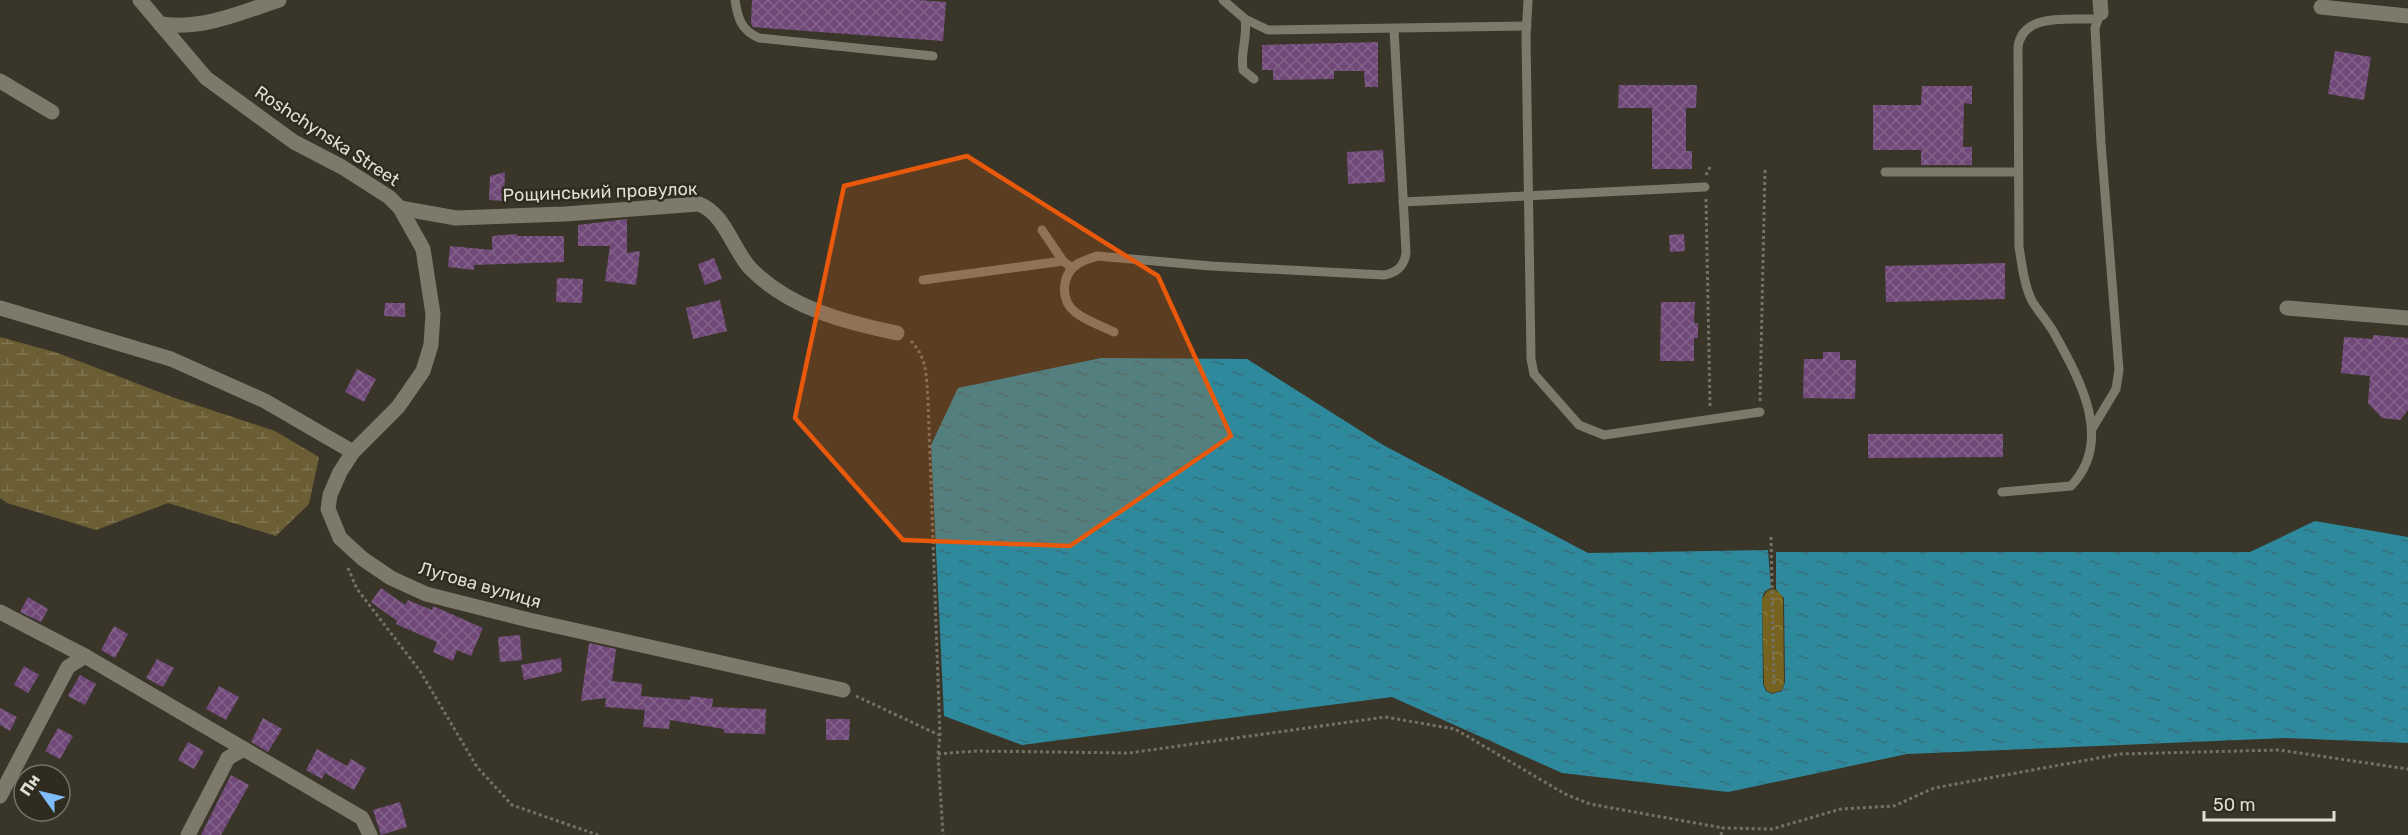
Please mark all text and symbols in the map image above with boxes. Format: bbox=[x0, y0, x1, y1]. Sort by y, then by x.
street label: Roshchynska Street bbox=[250, 81, 404, 191]
street label: Рощинський провулок bbox=[502, 178, 698, 206]
street label: Лугова вулиця bbox=[416, 557, 544, 613]
north arrow bbox=[12, 763, 72, 823]
text: Пн bbox=[16, 770, 44, 799]
scale bar bbox=[2204, 784, 2334, 822]
text: 50 m bbox=[2213, 794, 2256, 816]

